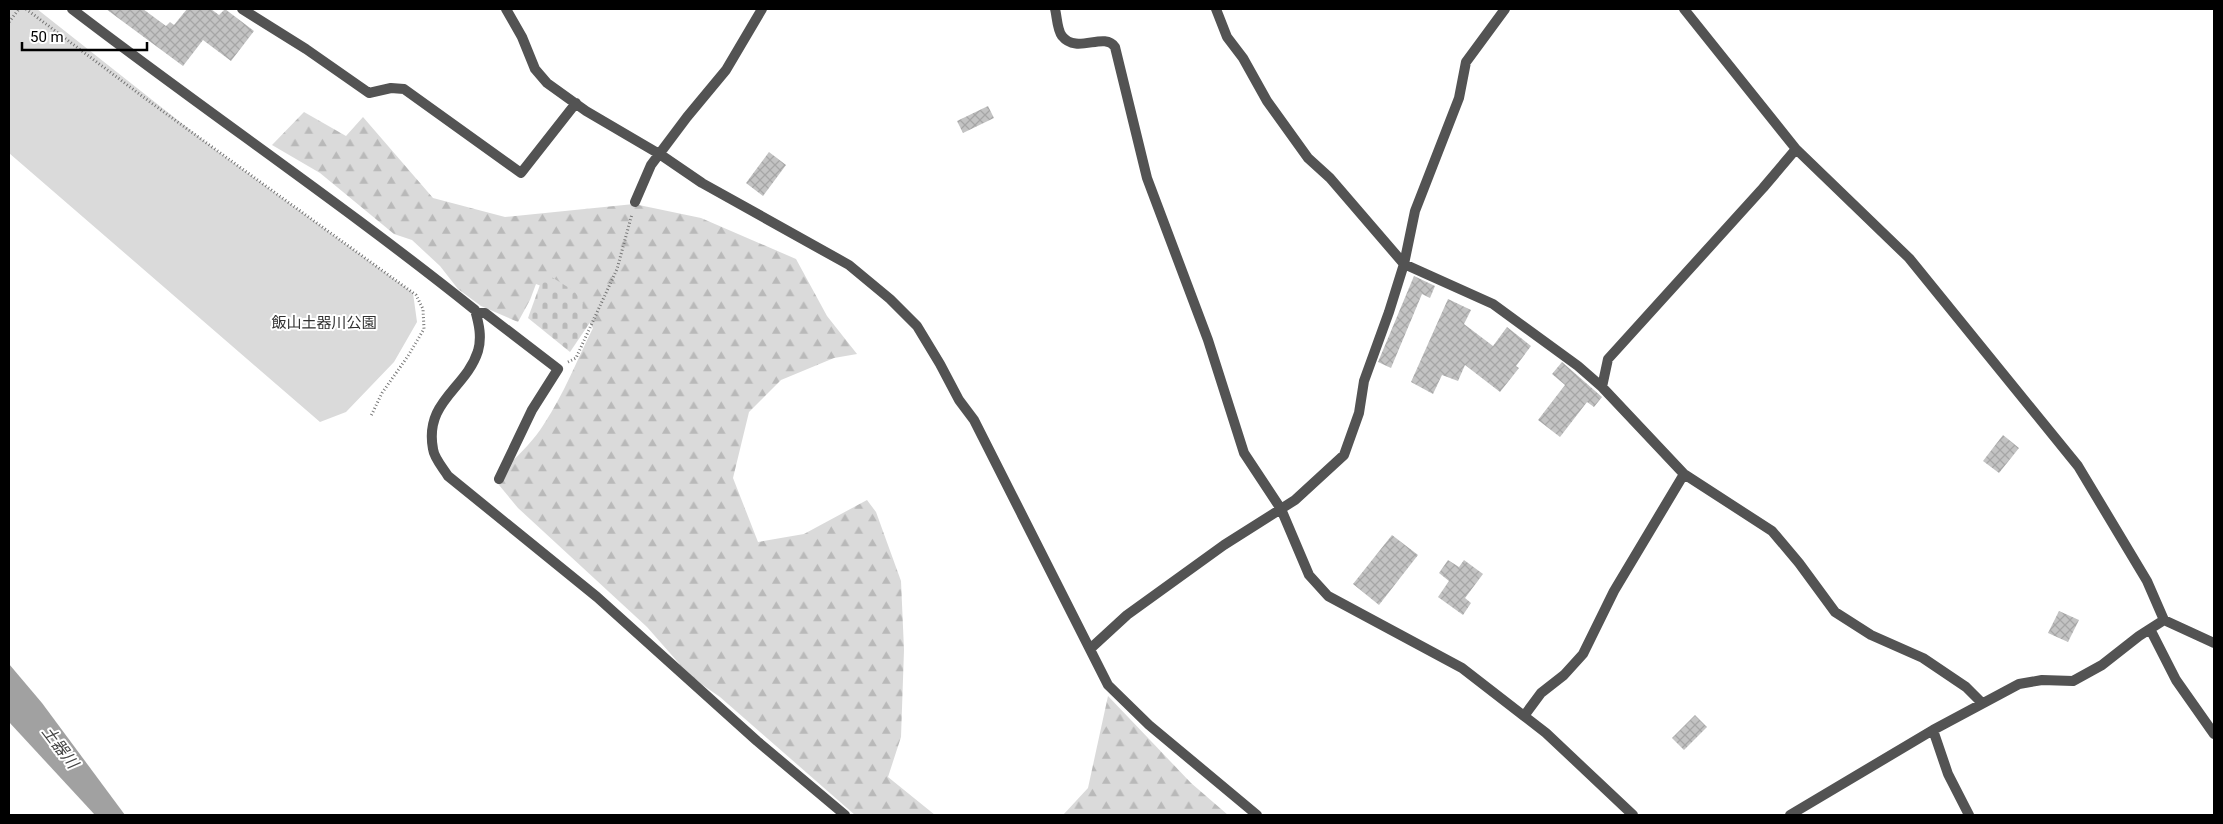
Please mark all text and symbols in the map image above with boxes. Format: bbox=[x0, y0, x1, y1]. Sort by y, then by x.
scale bar bbox=[22, 20, 148, 52]
text: 50 m bbox=[30, 28, 64, 46]
park label: 飯山土器川公園 bbox=[271, 314, 377, 332]
water label: 土器川 bbox=[38, 722, 83, 773]

